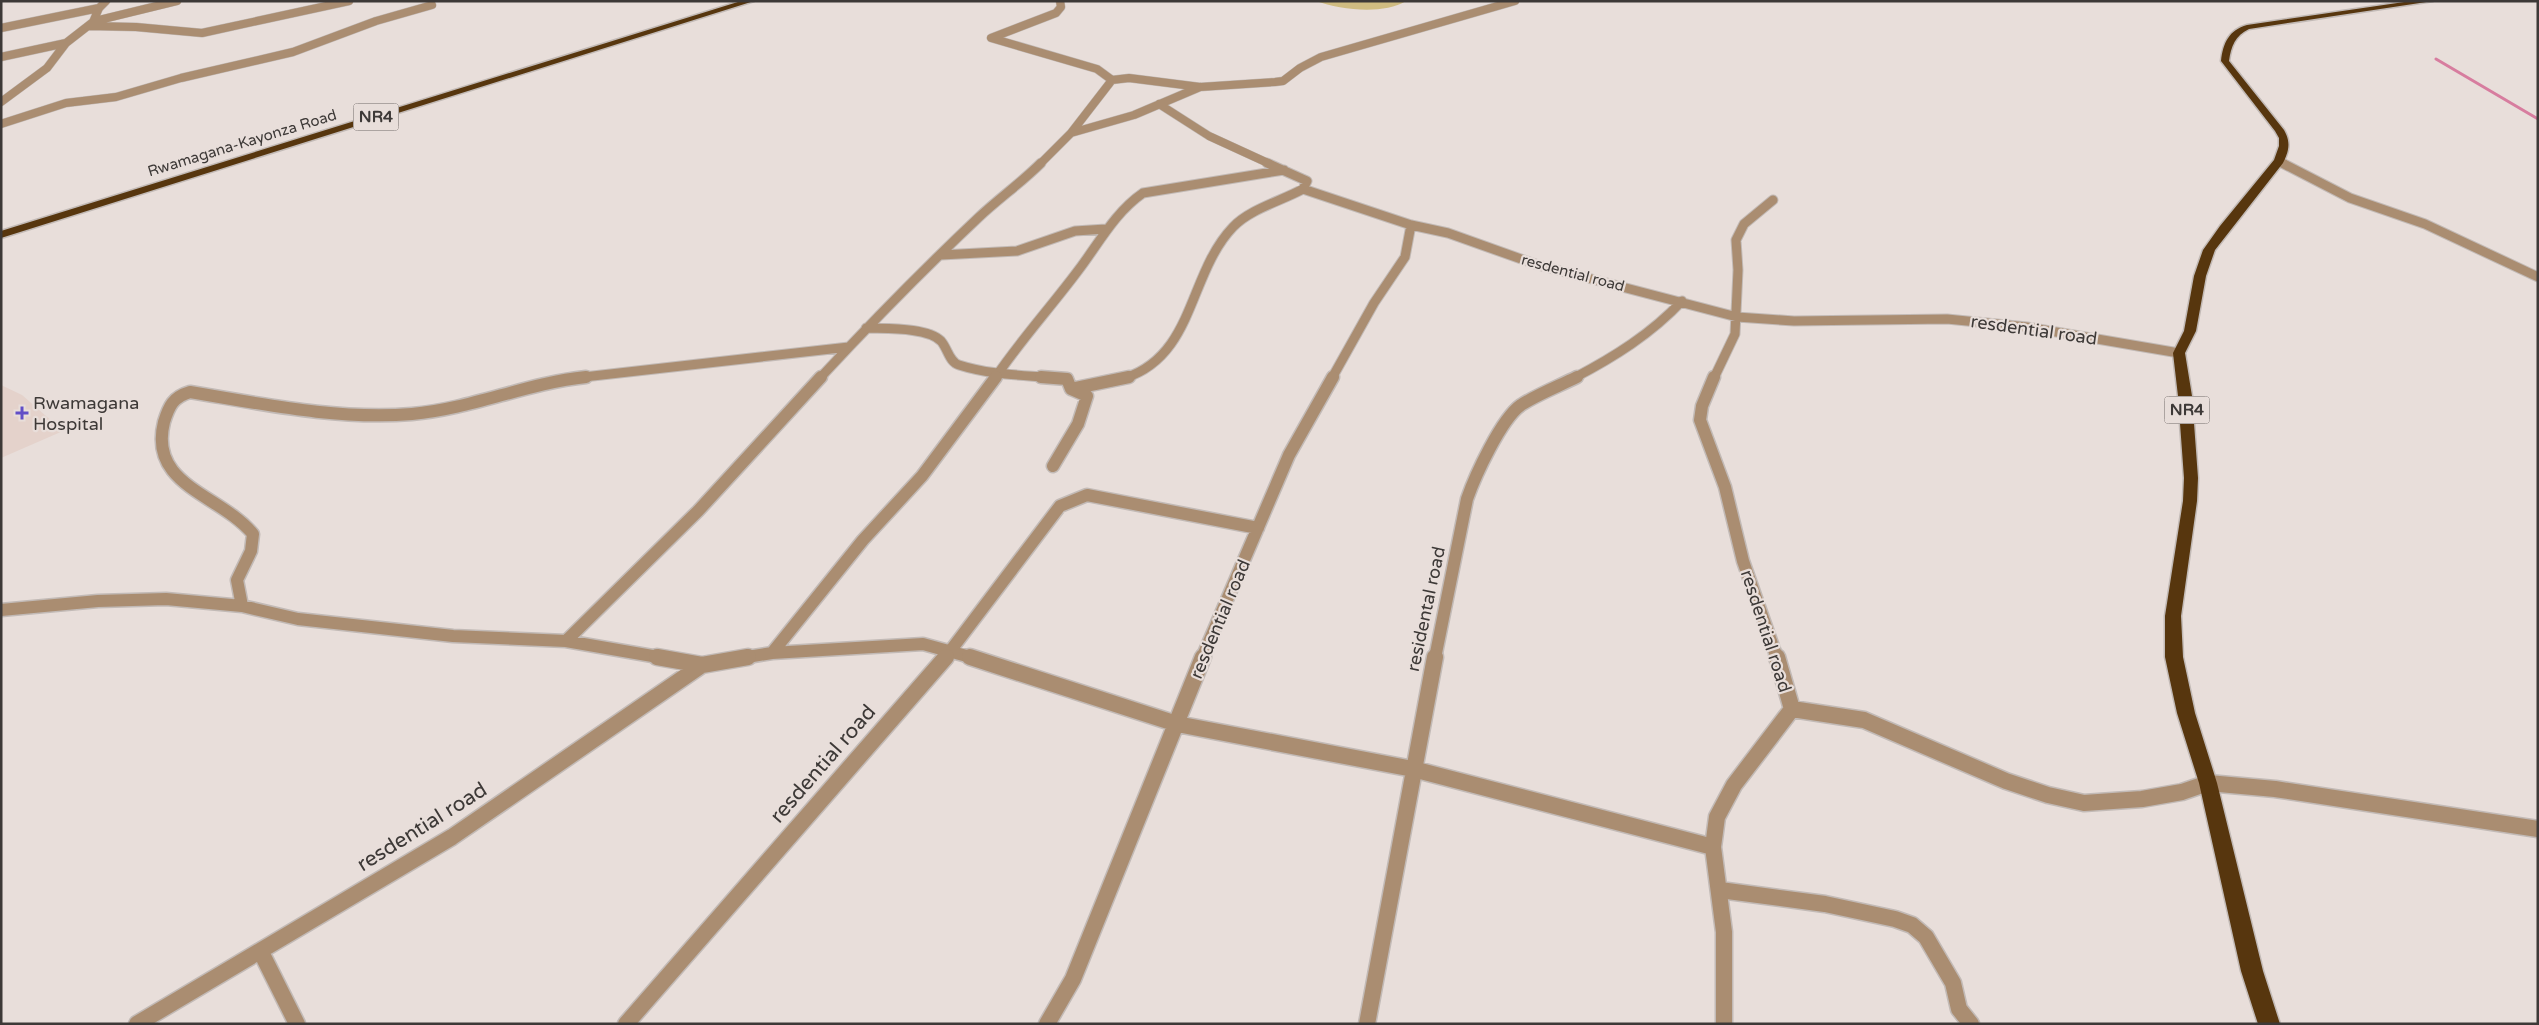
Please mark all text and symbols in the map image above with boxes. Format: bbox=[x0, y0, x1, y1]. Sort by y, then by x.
road number: NR4 bbox=[354, 104, 398, 130]
street label: Rwamagana-Kayonza Road bbox=[145, 106, 339, 180]
street label: resdential road bbox=[1519, 251, 1627, 295]
street label: resdential road bbox=[1969, 310, 2099, 350]
place label: Rwamagana Hospital bbox=[33, 392, 139, 435]
road number: NR4 bbox=[2164, 396, 2210, 424]
marker: Rwamagana Hospital bbox=[15, 406, 29, 420]
street label: residental road bbox=[1402, 544, 1450, 674]
street label: resdential road bbox=[1185, 556, 1255, 682]
street label: resdential road bbox=[1736, 567, 1796, 695]
street label: resdential road bbox=[765, 700, 881, 828]
street label: resdential road bbox=[352, 777, 492, 877]

